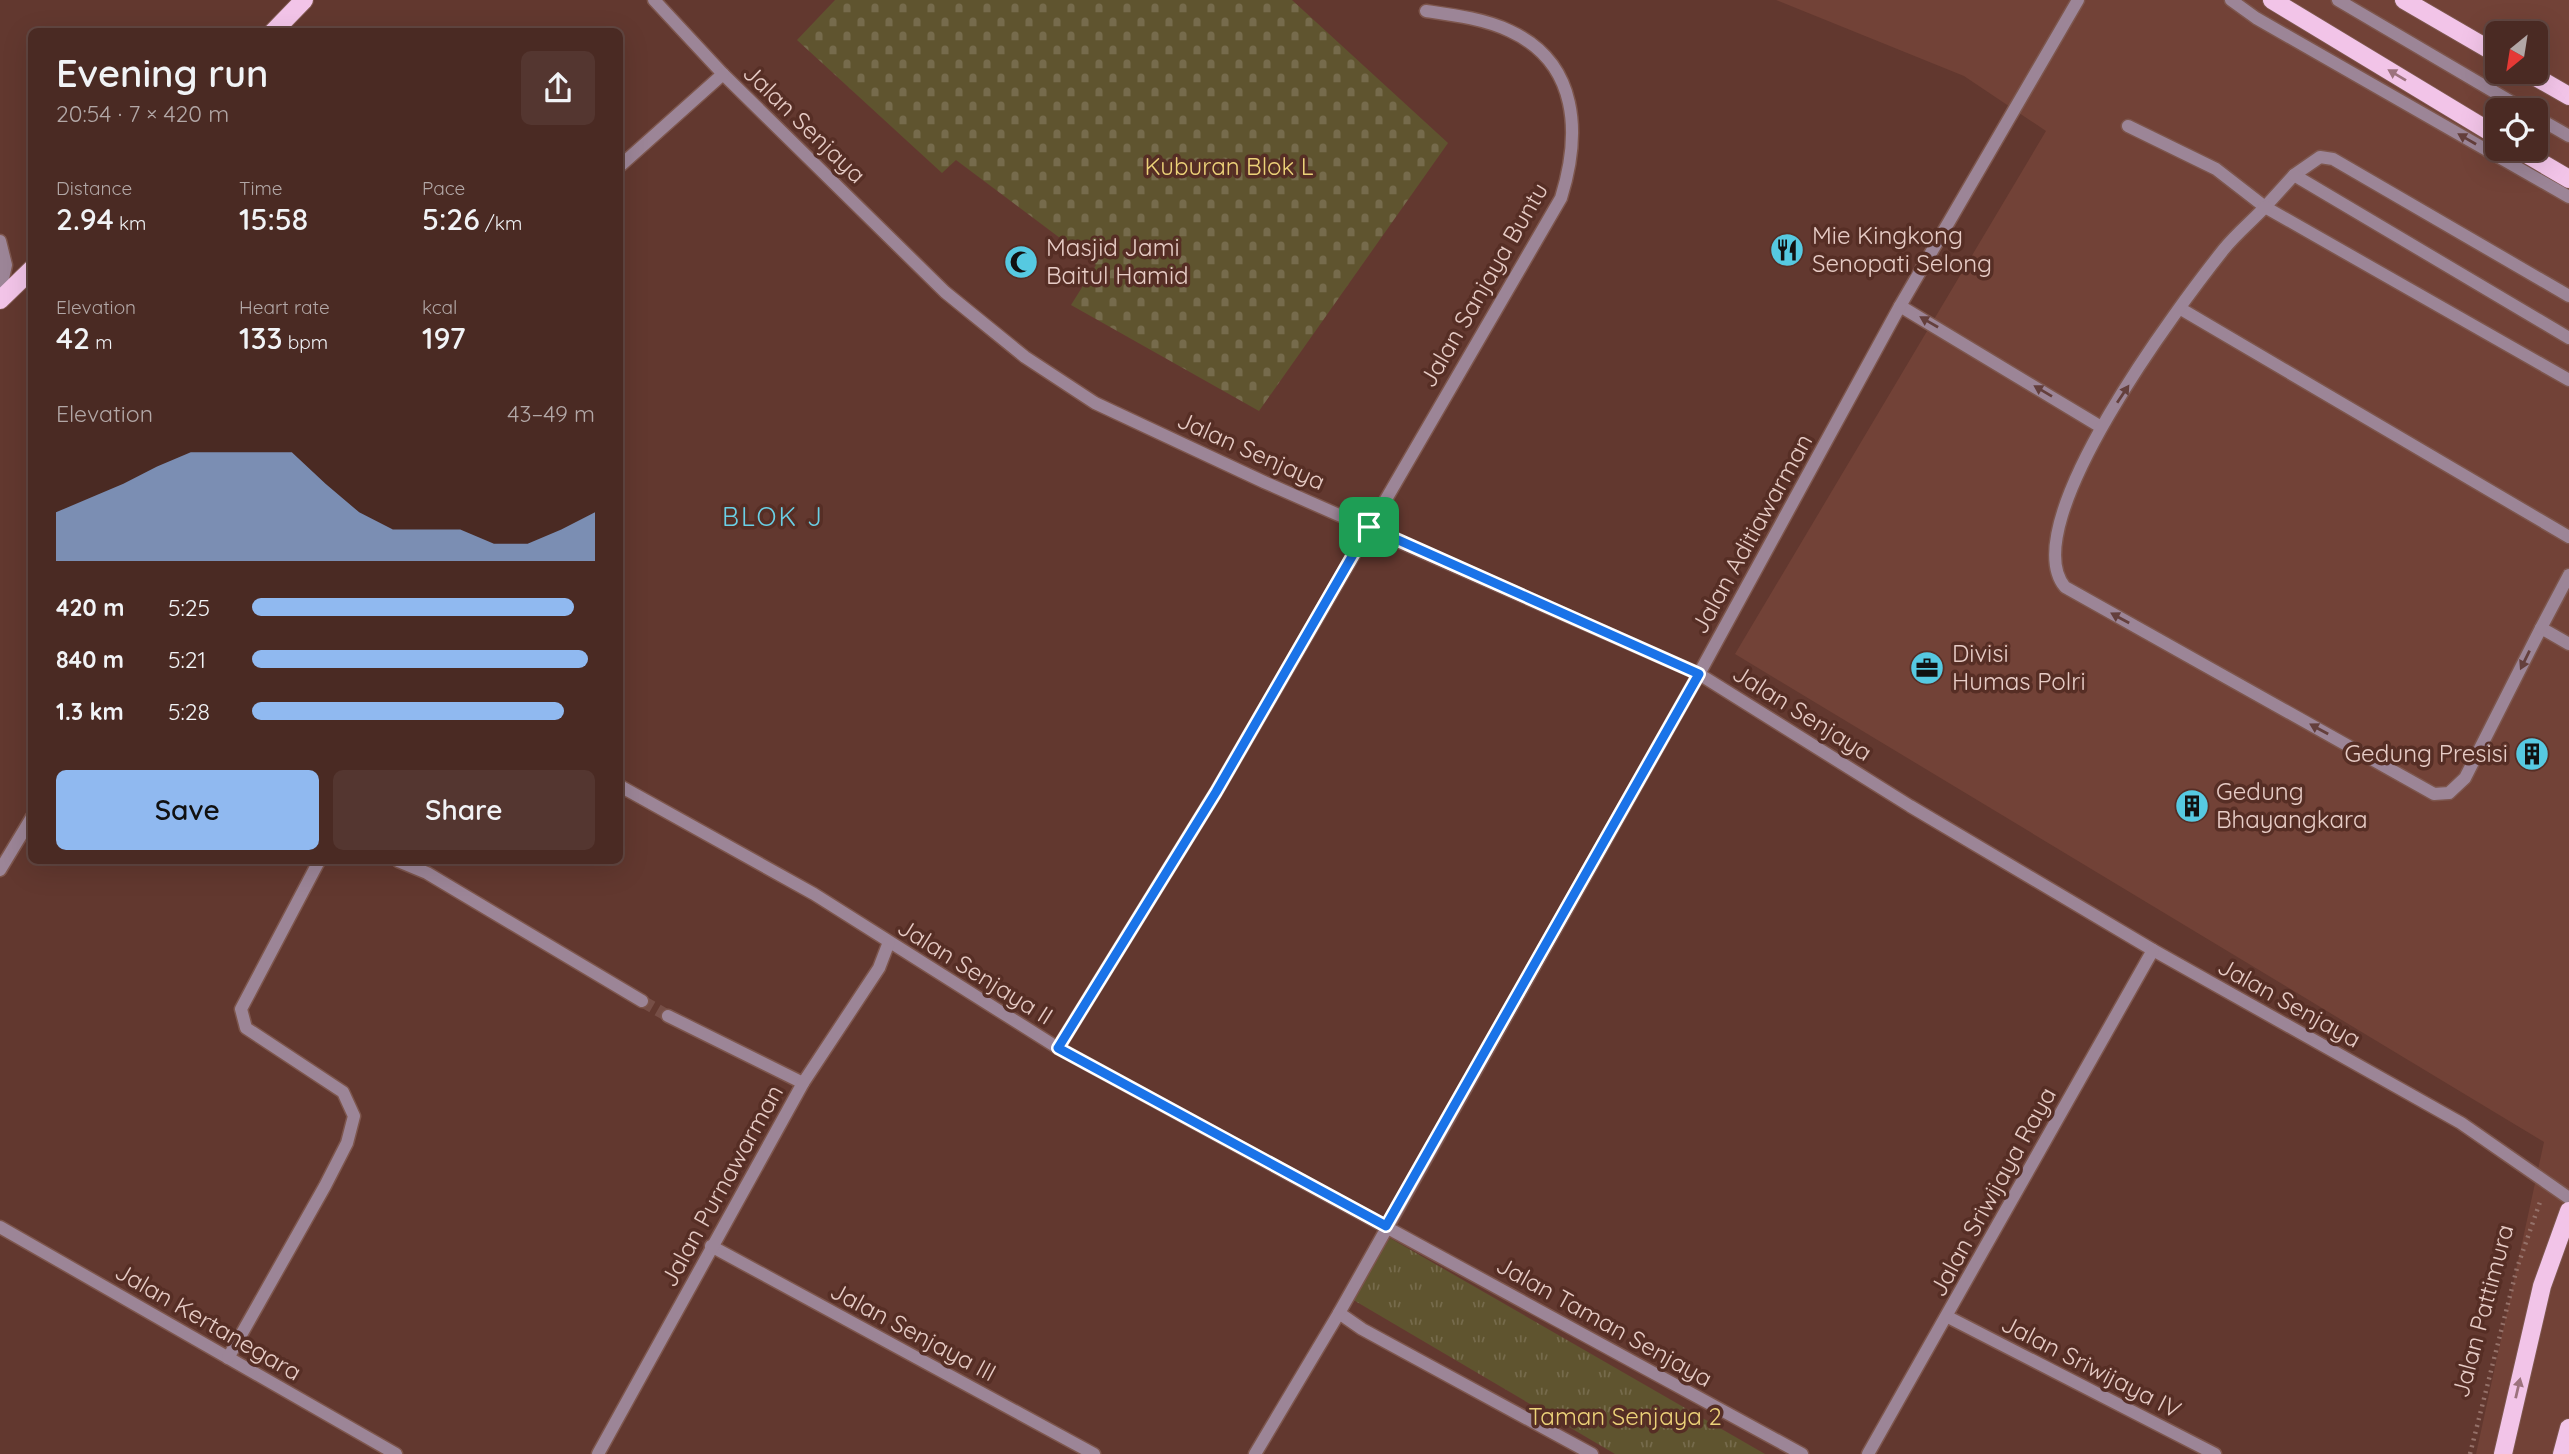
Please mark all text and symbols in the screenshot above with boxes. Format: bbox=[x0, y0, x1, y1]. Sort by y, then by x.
north arrow bbox=[2485, 21, 2548, 84]
map controls bbox=[2485, 21, 2548, 161]
text: Evening run bbox=[56, 49, 269, 97]
button: share bbox=[521, 51, 595, 125]
street label: Jalan Senjaya bbox=[737, 57, 872, 189]
one-way arrow bbox=[2387, 69, 2406, 82]
button: locate bbox=[2485, 98, 2548, 161]
text: 20:54 · 7 × 420 m bbox=[56, 99, 229, 128]
one-way arrow bbox=[2458, 133, 2477, 145]
park label: Kuburan Blok L bbox=[1144, 151, 1314, 181]
text: Distance bbox=[56, 176, 132, 200]
text: Time bbox=[239, 176, 283, 200]
text: Pace bbox=[422, 176, 465, 200]
street label: Jalan Sanjaya Buntu bbox=[1412, 177, 1554, 392]
text: 2.94 bbox=[56, 200, 114, 238]
text: 15:58 bbox=[239, 200, 308, 238]
text: 5:26 bbox=[422, 200, 480, 238]
text: km bbox=[114, 211, 146, 235]
text: /km bbox=[480, 211, 522, 235]
place label: Mie Kingkong Senopati Selong bbox=[1812, 220, 1992, 278]
restaurant icon: Mie Kingkong Senopati Selong bbox=[1768, 231, 1806, 269]
place label: Masjid Jami Baitul Hamid bbox=[1046, 232, 1189, 290]
mosque icon: Masjid Jami Baitul Hamid bbox=[1002, 243, 1040, 281]
text: Elevation bbox=[56, 295, 136, 319]
text: Heart rate bbox=[239, 295, 330, 319]
text: kcal bbox=[422, 295, 457, 319]
one-way arrow bbox=[1919, 316, 1938, 328]
text: 42 bbox=[56, 319, 90, 357]
text: 133 bbox=[239, 319, 282, 357]
text: 197 bbox=[422, 319, 466, 357]
text: m bbox=[90, 330, 112, 354]
text: bpm bbox=[282, 330, 328, 354]
one-way arrow bbox=[2033, 385, 2052, 398]
one-way arrow bbox=[2116, 385, 2130, 403]
text: Elevation bbox=[56, 399, 153, 428]
text: 43–49 m bbox=[507, 399, 595, 428]
street label: Jalan Senjaya bbox=[1173, 404, 1330, 496]
street label: Jalan Aditiawarman bbox=[1684, 428, 1819, 639]
pin bbox=[1339, 497, 1399, 557]
district label: BLOK J bbox=[722, 500, 824, 533]
icon: arrive bbox=[1350, 508, 1388, 546]
text: 420 m bbox=[56, 593, 124, 622]
text: 5:25 bbox=[168, 593, 210, 622]
one-way arrow bbox=[2111, 612, 2130, 624]
place label: Divisi Humas Polri bbox=[1952, 638, 2086, 696]
text: 840 m bbox=[56, 645, 124, 674]
text: 5:21 bbox=[168, 645, 206, 674]
office icon: Divisi Humas Polri bbox=[1908, 649, 1946, 687]
one-way arrow bbox=[2519, 650, 2530, 670]
street label: Jalan Senjaya bbox=[1727, 657, 1878, 767]
text: 1.3 km bbox=[56, 697, 124, 726]
text: 5:28 bbox=[168, 697, 210, 726]
one-way arrow bbox=[2309, 723, 2329, 735]
building icon: Gedung Presisi bbox=[2513, 735, 2551, 773]
place label: Gedung Presisi bbox=[2344, 738, 2508, 768]
button: Save bbox=[56, 770, 319, 850]
button: Share bbox=[333, 770, 595, 850]
place label: Gedung Bhayangkara bbox=[2216, 776, 2368, 834]
building icon: Gedung Bhayangkara bbox=[2173, 787, 2211, 825]
street label: Jalan Senjaya II bbox=[892, 911, 1059, 1031]
street label: Jalan Senjaya bbox=[2213, 950, 2366, 1054]
street label: Jalan Purnawarman bbox=[653, 1079, 789, 1292]
street label: Jalan Sriwijaya Raya bbox=[1922, 1082, 2062, 1301]
street label: Jalan Pattimura bbox=[2445, 1221, 2520, 1401]
street label: Jalan Taman Senjaya bbox=[1491, 1249, 1718, 1393]
street label: Jalan Kertanegara bbox=[110, 1256, 307, 1387]
street label: Jalan Senjaya III bbox=[825, 1275, 1001, 1387]
street label: Jalan Sriwijaya IV bbox=[1997, 1308, 2186, 1424]
one-way arrow bbox=[2513, 1376, 2524, 1398]
park label: Taman Senjaya 2 bbox=[1528, 1401, 1722, 1431]

